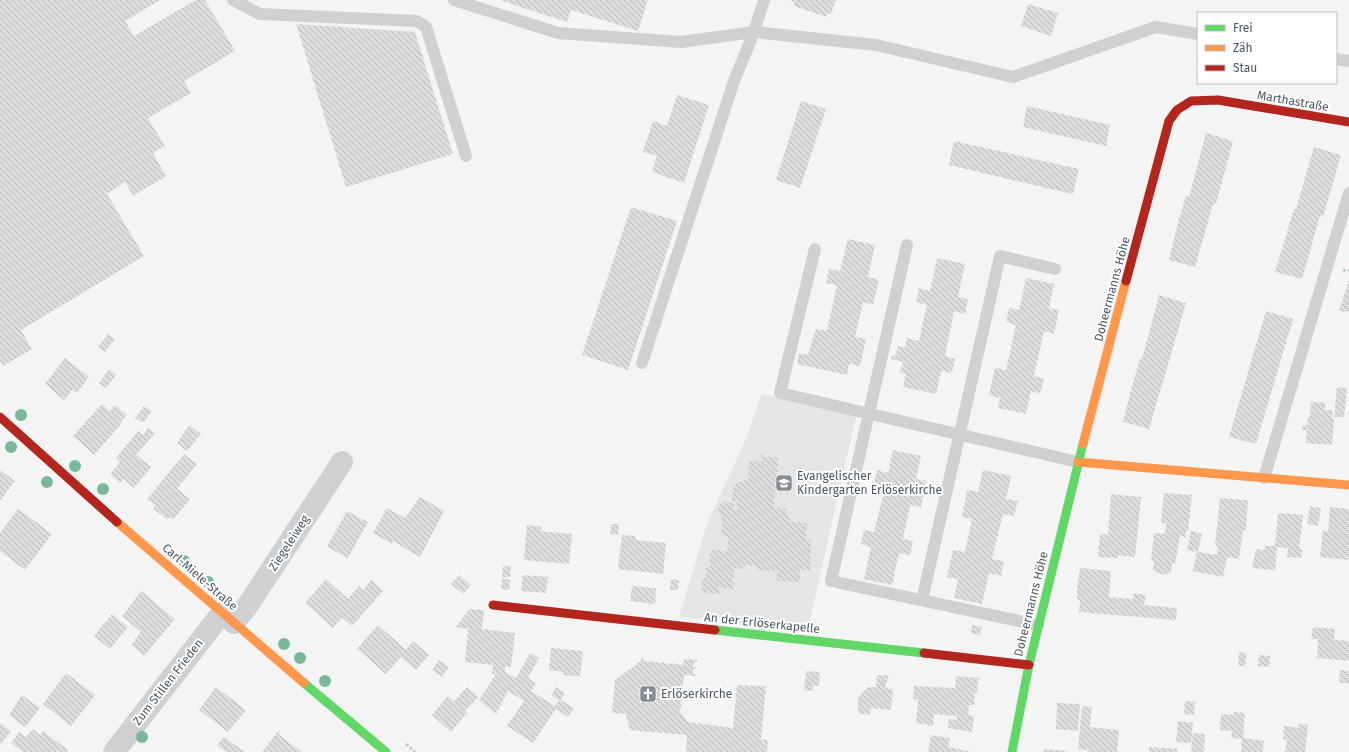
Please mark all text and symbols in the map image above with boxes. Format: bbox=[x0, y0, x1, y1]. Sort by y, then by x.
legend bbox=[1197, 12, 1337, 84]
text: Frei bbox=[1233, 21, 1253, 35]
text: Zäh bbox=[1233, 41, 1253, 55]
text: Stau bbox=[1233, 61, 1257, 75]
street label: Marthastraße bbox=[1256, 88, 1330, 114]
street label: Doheermanns Höhe bbox=[1091, 235, 1133, 343]
place label: Evangelischer Kindergarten Erlöserkirche bbox=[797, 469, 942, 497]
school or university icon: Evangelischer Kindergarten Erlöserkirche bbox=[774, 473, 794, 493]
street label: Ziegeleiweg bbox=[266, 512, 313, 573]
street label: Carl-Miele-Straße bbox=[160, 541, 240, 613]
street label: Doheermanns Höhe bbox=[1011, 550, 1051, 658]
street label: An der Erlöserkapelle bbox=[703, 610, 821, 636]
street label: Zum Stillen Frieden bbox=[130, 636, 206, 728]
church icon: Erlöserkirche bbox=[638, 684, 658, 704]
place label: Erlöserkirche bbox=[661, 687, 732, 701]

